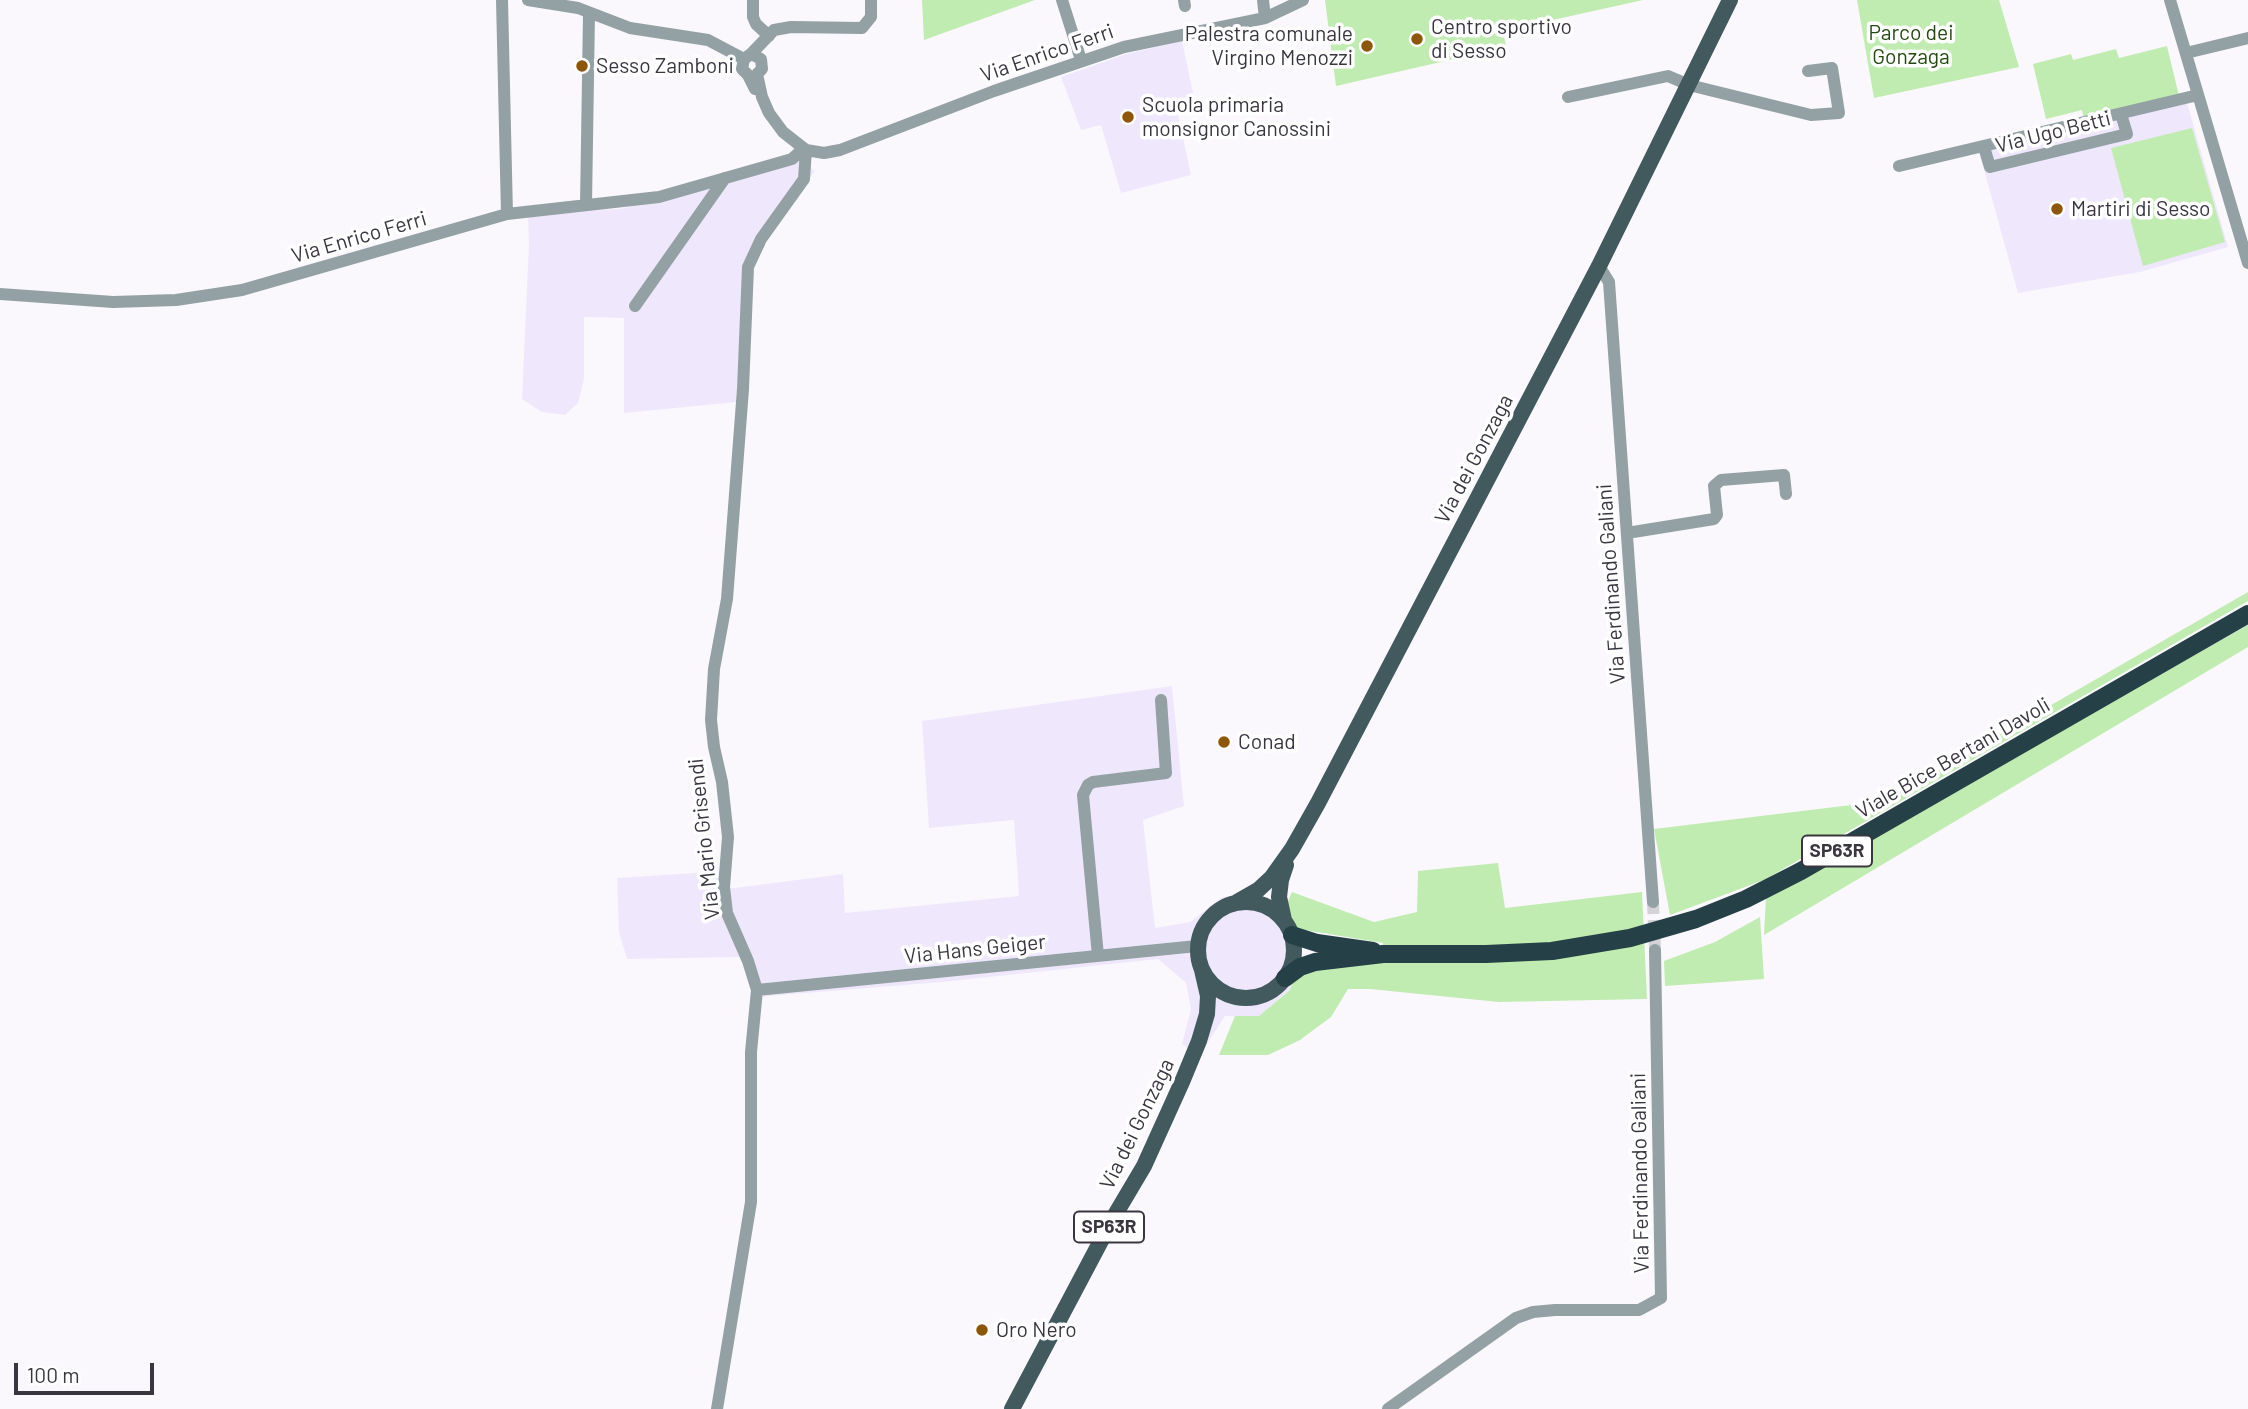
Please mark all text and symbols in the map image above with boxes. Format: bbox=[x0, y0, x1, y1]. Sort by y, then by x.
place label: Centro sportivo di Sesso bbox=[1431, 14, 1572, 64]
street label: Via Enrico Ferri bbox=[977, 18, 1117, 88]
park label: Parco dei Gonzaga bbox=[1868, 20, 1954, 70]
place label: Palestra comunale Virgino Menozzi bbox=[1185, 21, 1353, 71]
marker: Centro sportivo di Sesso bbox=[1409, 31, 1425, 47]
marker: Palestra comunale Virgino Menozzi bbox=[1359, 38, 1375, 54]
place label: Sesso Zamboni bbox=[596, 53, 734, 79]
marker: Sesso Zamboni bbox=[574, 58, 590, 74]
place label: Scuola primaria monsignor Canossini bbox=[1142, 92, 1331, 142]
street label: Via Ugo Betti bbox=[1993, 106, 2113, 158]
marker: Scuola primaria monsignor Canossini bbox=[1120, 109, 1136, 125]
place label: Martiri di Sesso bbox=[2071, 196, 2211, 222]
marker: Martiri di Sesso bbox=[2049, 201, 2065, 217]
street label: Via Enrico Ferri bbox=[289, 206, 429, 268]
street label: Via dei Gonzaga bbox=[1429, 390, 1519, 528]
street label: Via Ferdinando Galiani bbox=[1591, 483, 1631, 685]
street label: Viale Bice Bertani Davoli bbox=[1852, 692, 2054, 824]
place label: Conad bbox=[1238, 729, 1296, 755]
marker: Conad bbox=[1216, 734, 1232, 750]
street label: Via Mario Grisendi bbox=[683, 757, 725, 921]
road number: SP63R bbox=[1802, 836, 1872, 866]
street label: Via Hans Geiger bbox=[903, 929, 1047, 969]
street label: Via dei Gonzaga bbox=[1094, 1054, 1180, 1194]
street label: Via Ferdinando Galiani bbox=[1626, 1072, 1654, 1274]
road number: SP63R bbox=[1074, 1212, 1144, 1242]
place label: Oro Nero bbox=[996, 1317, 1077, 1343]
marker: Oro Nero bbox=[974, 1322, 990, 1338]
scale bar bbox=[18, 1350, 158, 1394]
text: 100 m bbox=[27, 1362, 80, 1387]

